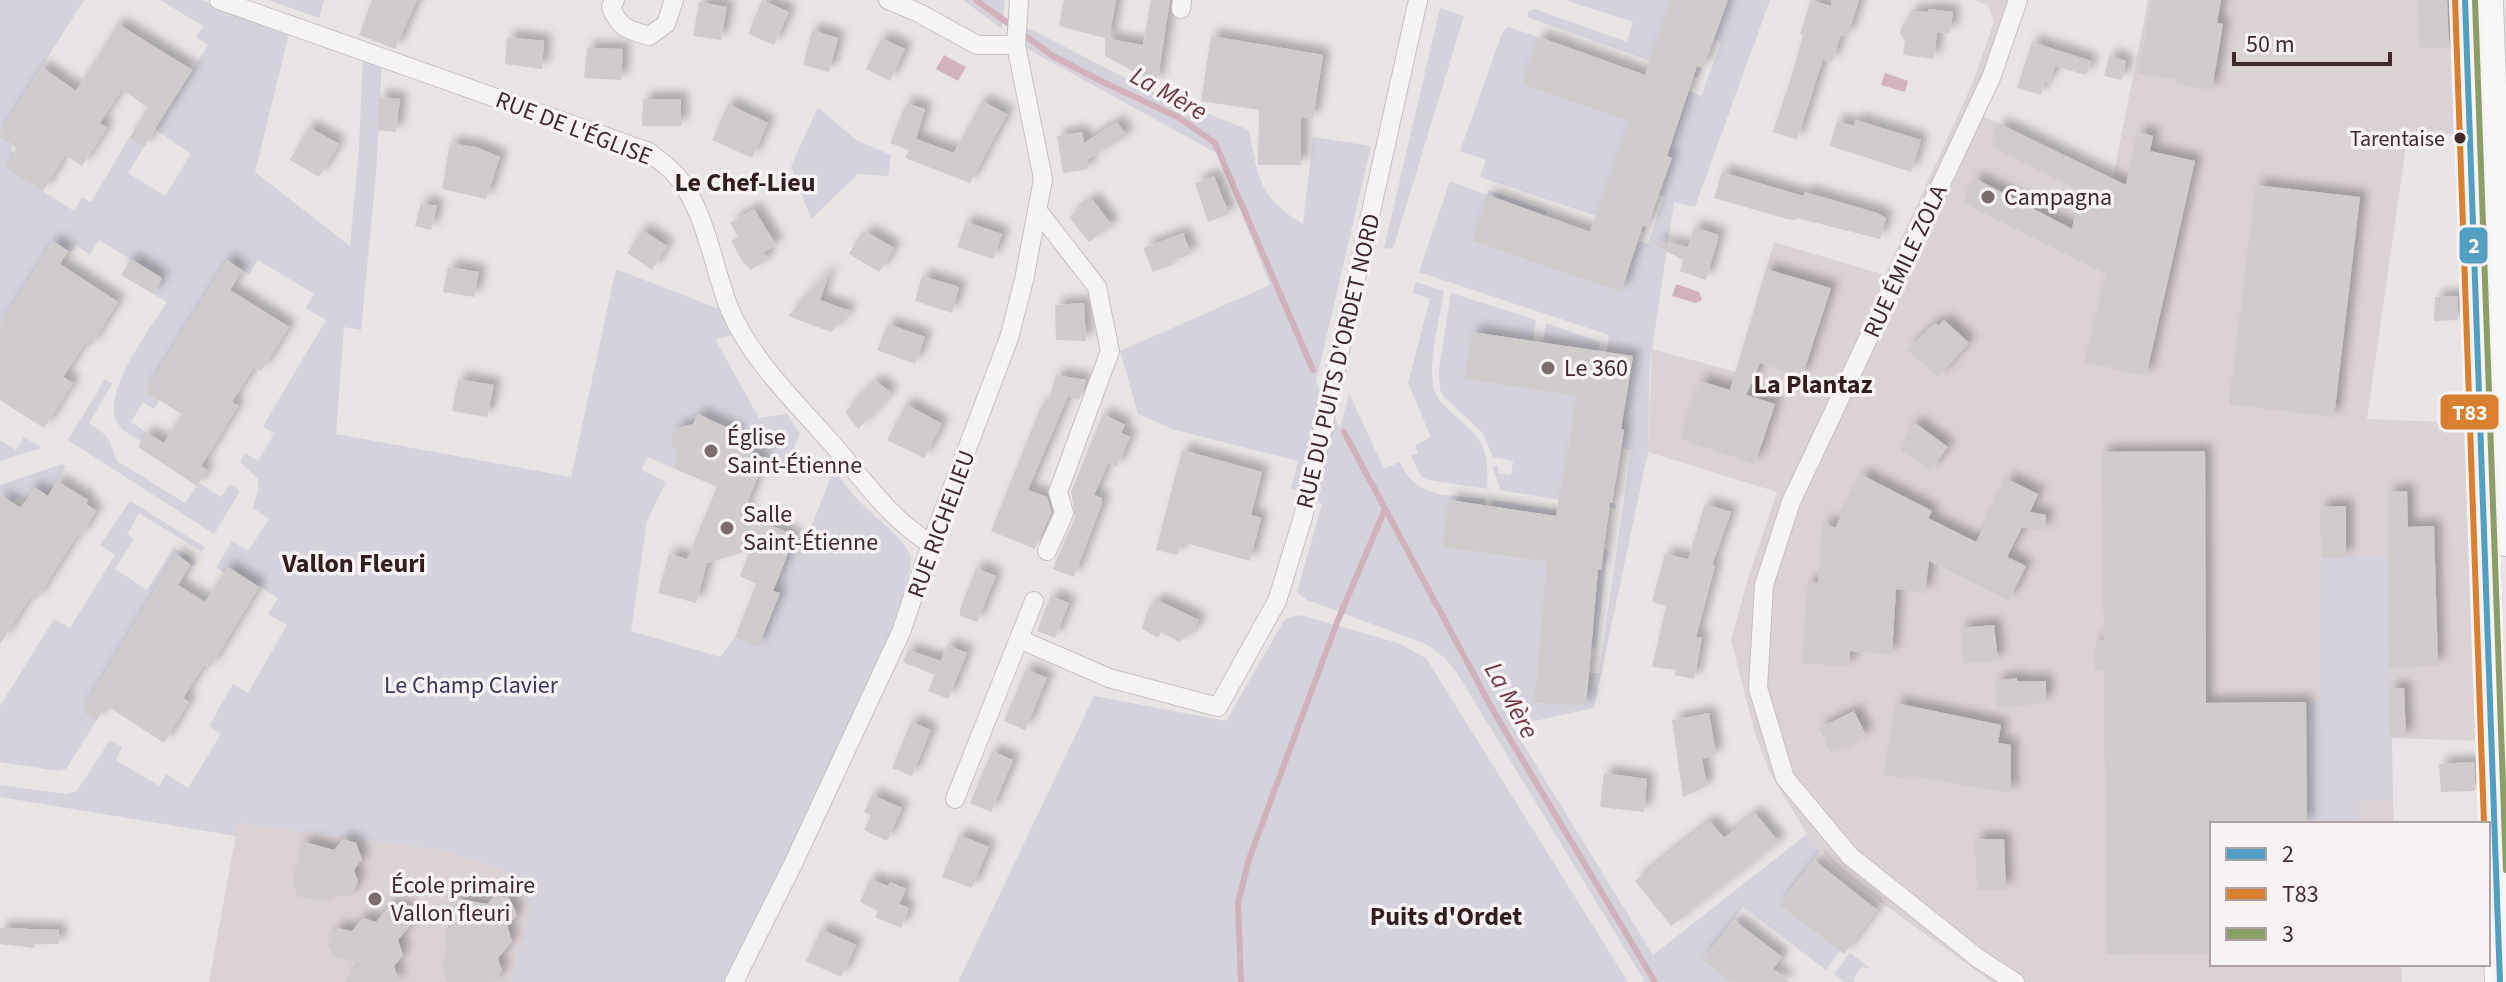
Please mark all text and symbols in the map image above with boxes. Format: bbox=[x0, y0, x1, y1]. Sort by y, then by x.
scale bar bbox=[2234, 16, 2390, 66]
text: 50 m bbox=[2246, 27, 2295, 62]
water label: La Mère bbox=[1124, 57, 1214, 130]
street label: RUE DE L'ÉGLISE bbox=[490, 83, 657, 174]
place label: Tarentaise bbox=[2350, 123, 2445, 155]
marker: Tarentaise bbox=[2452, 130, 2468, 146]
district label: Le Chef-Lieu bbox=[675, 164, 816, 201]
street label: RUE ÉMILE ZOLA bbox=[1855, 179, 1956, 343]
place label: Campagna bbox=[2004, 180, 2112, 215]
marker: Campagna bbox=[1979, 188, 1997, 206]
street label: RUE DU PUITS D'ORDET NORD bbox=[1287, 210, 1389, 512]
line badge: 2 bbox=[2458, 226, 2489, 265]
text: 2 bbox=[2468, 230, 2480, 262]
place label: Le 360 bbox=[1564, 351, 1628, 386]
marker: Le 360 bbox=[1539, 359, 1557, 377]
district label: La Plantaz bbox=[1754, 366, 1873, 403]
line badge: T83 bbox=[2439, 393, 2500, 431]
text: T83 bbox=[2452, 397, 2488, 429]
place label: Église Saint-Étienne bbox=[727, 420, 862, 483]
marker: Église Saint-Étienne bbox=[702, 442, 720, 460]
street label: RUE RICHELIEU bbox=[899, 446, 984, 603]
place label: Salle Saint-Étienne bbox=[743, 497, 878, 560]
marker: Salle Saint-Étienne bbox=[718, 519, 736, 537]
district label: Vallon Fleuri bbox=[281, 545, 426, 582]
water label: La Mère bbox=[1475, 655, 1548, 745]
park label: Le Champ Clavier bbox=[384, 668, 559, 703]
legend bbox=[2210, 822, 2490, 966]
text: 2 bbox=[2282, 837, 2294, 872]
place label: École primaire Vallon fleuri bbox=[391, 868, 535, 931]
text: T83 bbox=[2282, 877, 2319, 912]
marker: École primaire Vallon fleuri bbox=[366, 890, 384, 908]
district label: Puits d'Ordet bbox=[1370, 898, 1522, 935]
text: 3 bbox=[2282, 917, 2294, 952]

